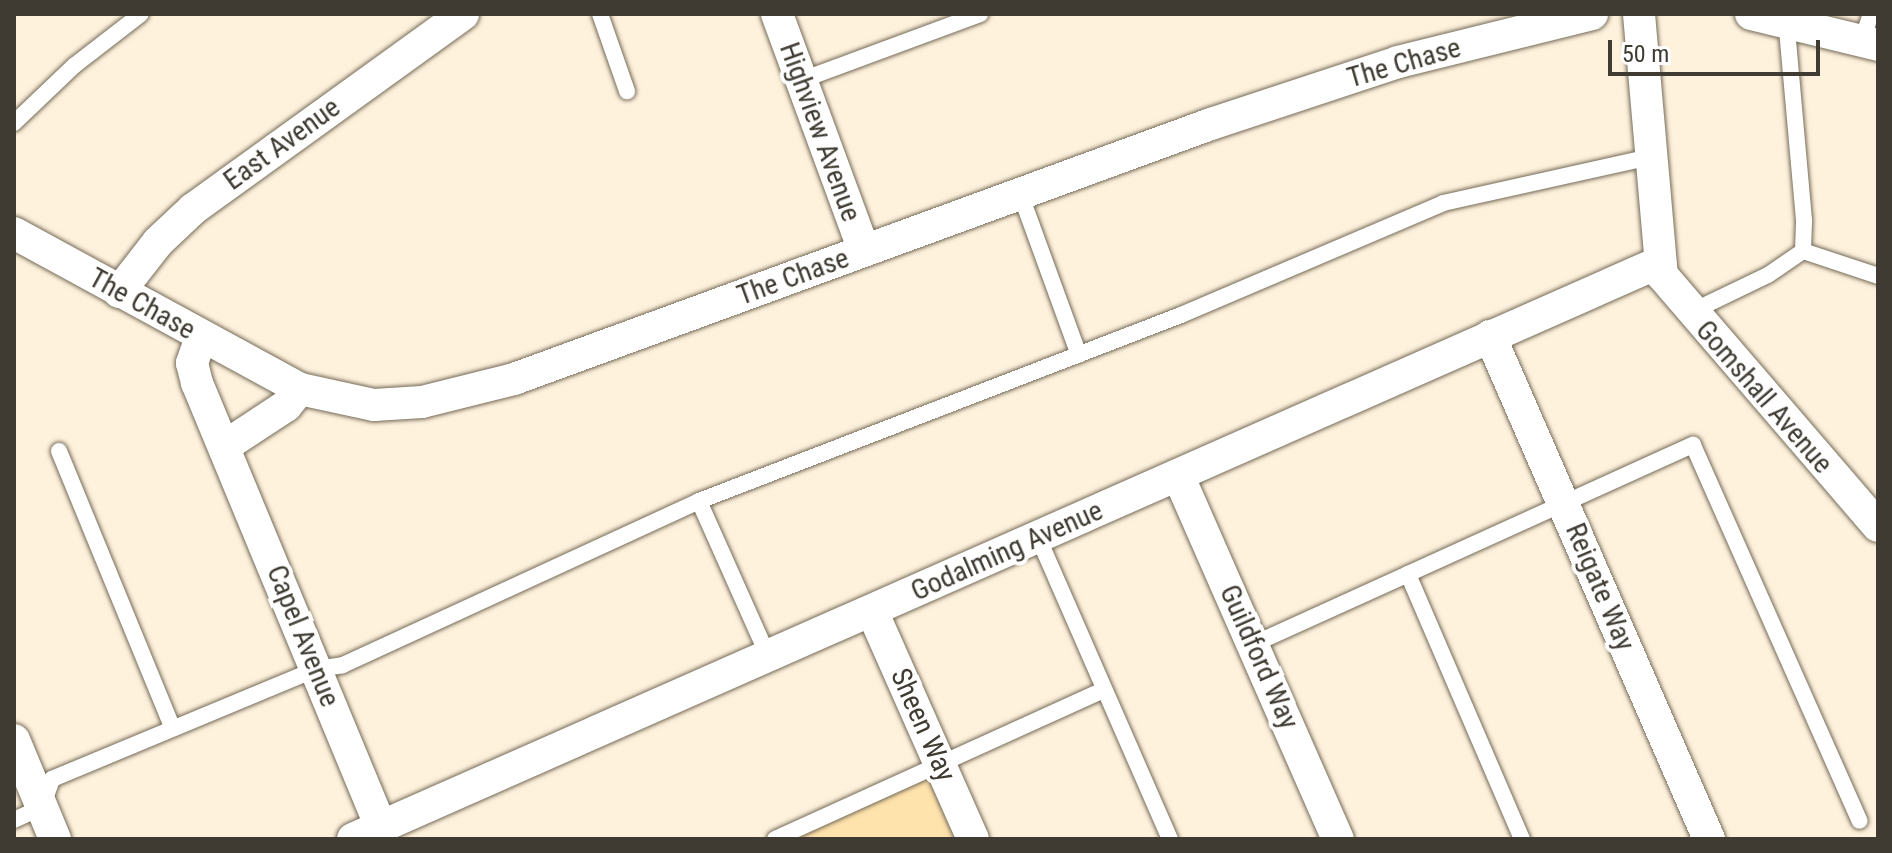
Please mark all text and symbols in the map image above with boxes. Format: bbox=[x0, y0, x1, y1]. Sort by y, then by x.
scale bar bbox=[1612, 24, 1824, 74]
street label: The Chase bbox=[1343, 31, 1465, 95]
street label: Highview Avenue bbox=[772, 38, 868, 226]
text: 50 m bbox=[1622, 40, 1669, 68]
street label: East Avenue bbox=[217, 91, 347, 197]
street label: The Chase bbox=[733, 241, 853, 313]
street label: The Chase bbox=[83, 261, 201, 347]
street label: Gomshall Avenue bbox=[1689, 314, 1839, 480]
street label: Godalming Avenue bbox=[906, 494, 1108, 608]
street label: Reigate Way bbox=[1558, 518, 1642, 656]
street label: Capel Avenue bbox=[259, 560, 347, 712]
street label: Guildford Way bbox=[1212, 580, 1306, 734]
street label: Sheen Way bbox=[883, 663, 963, 787]

